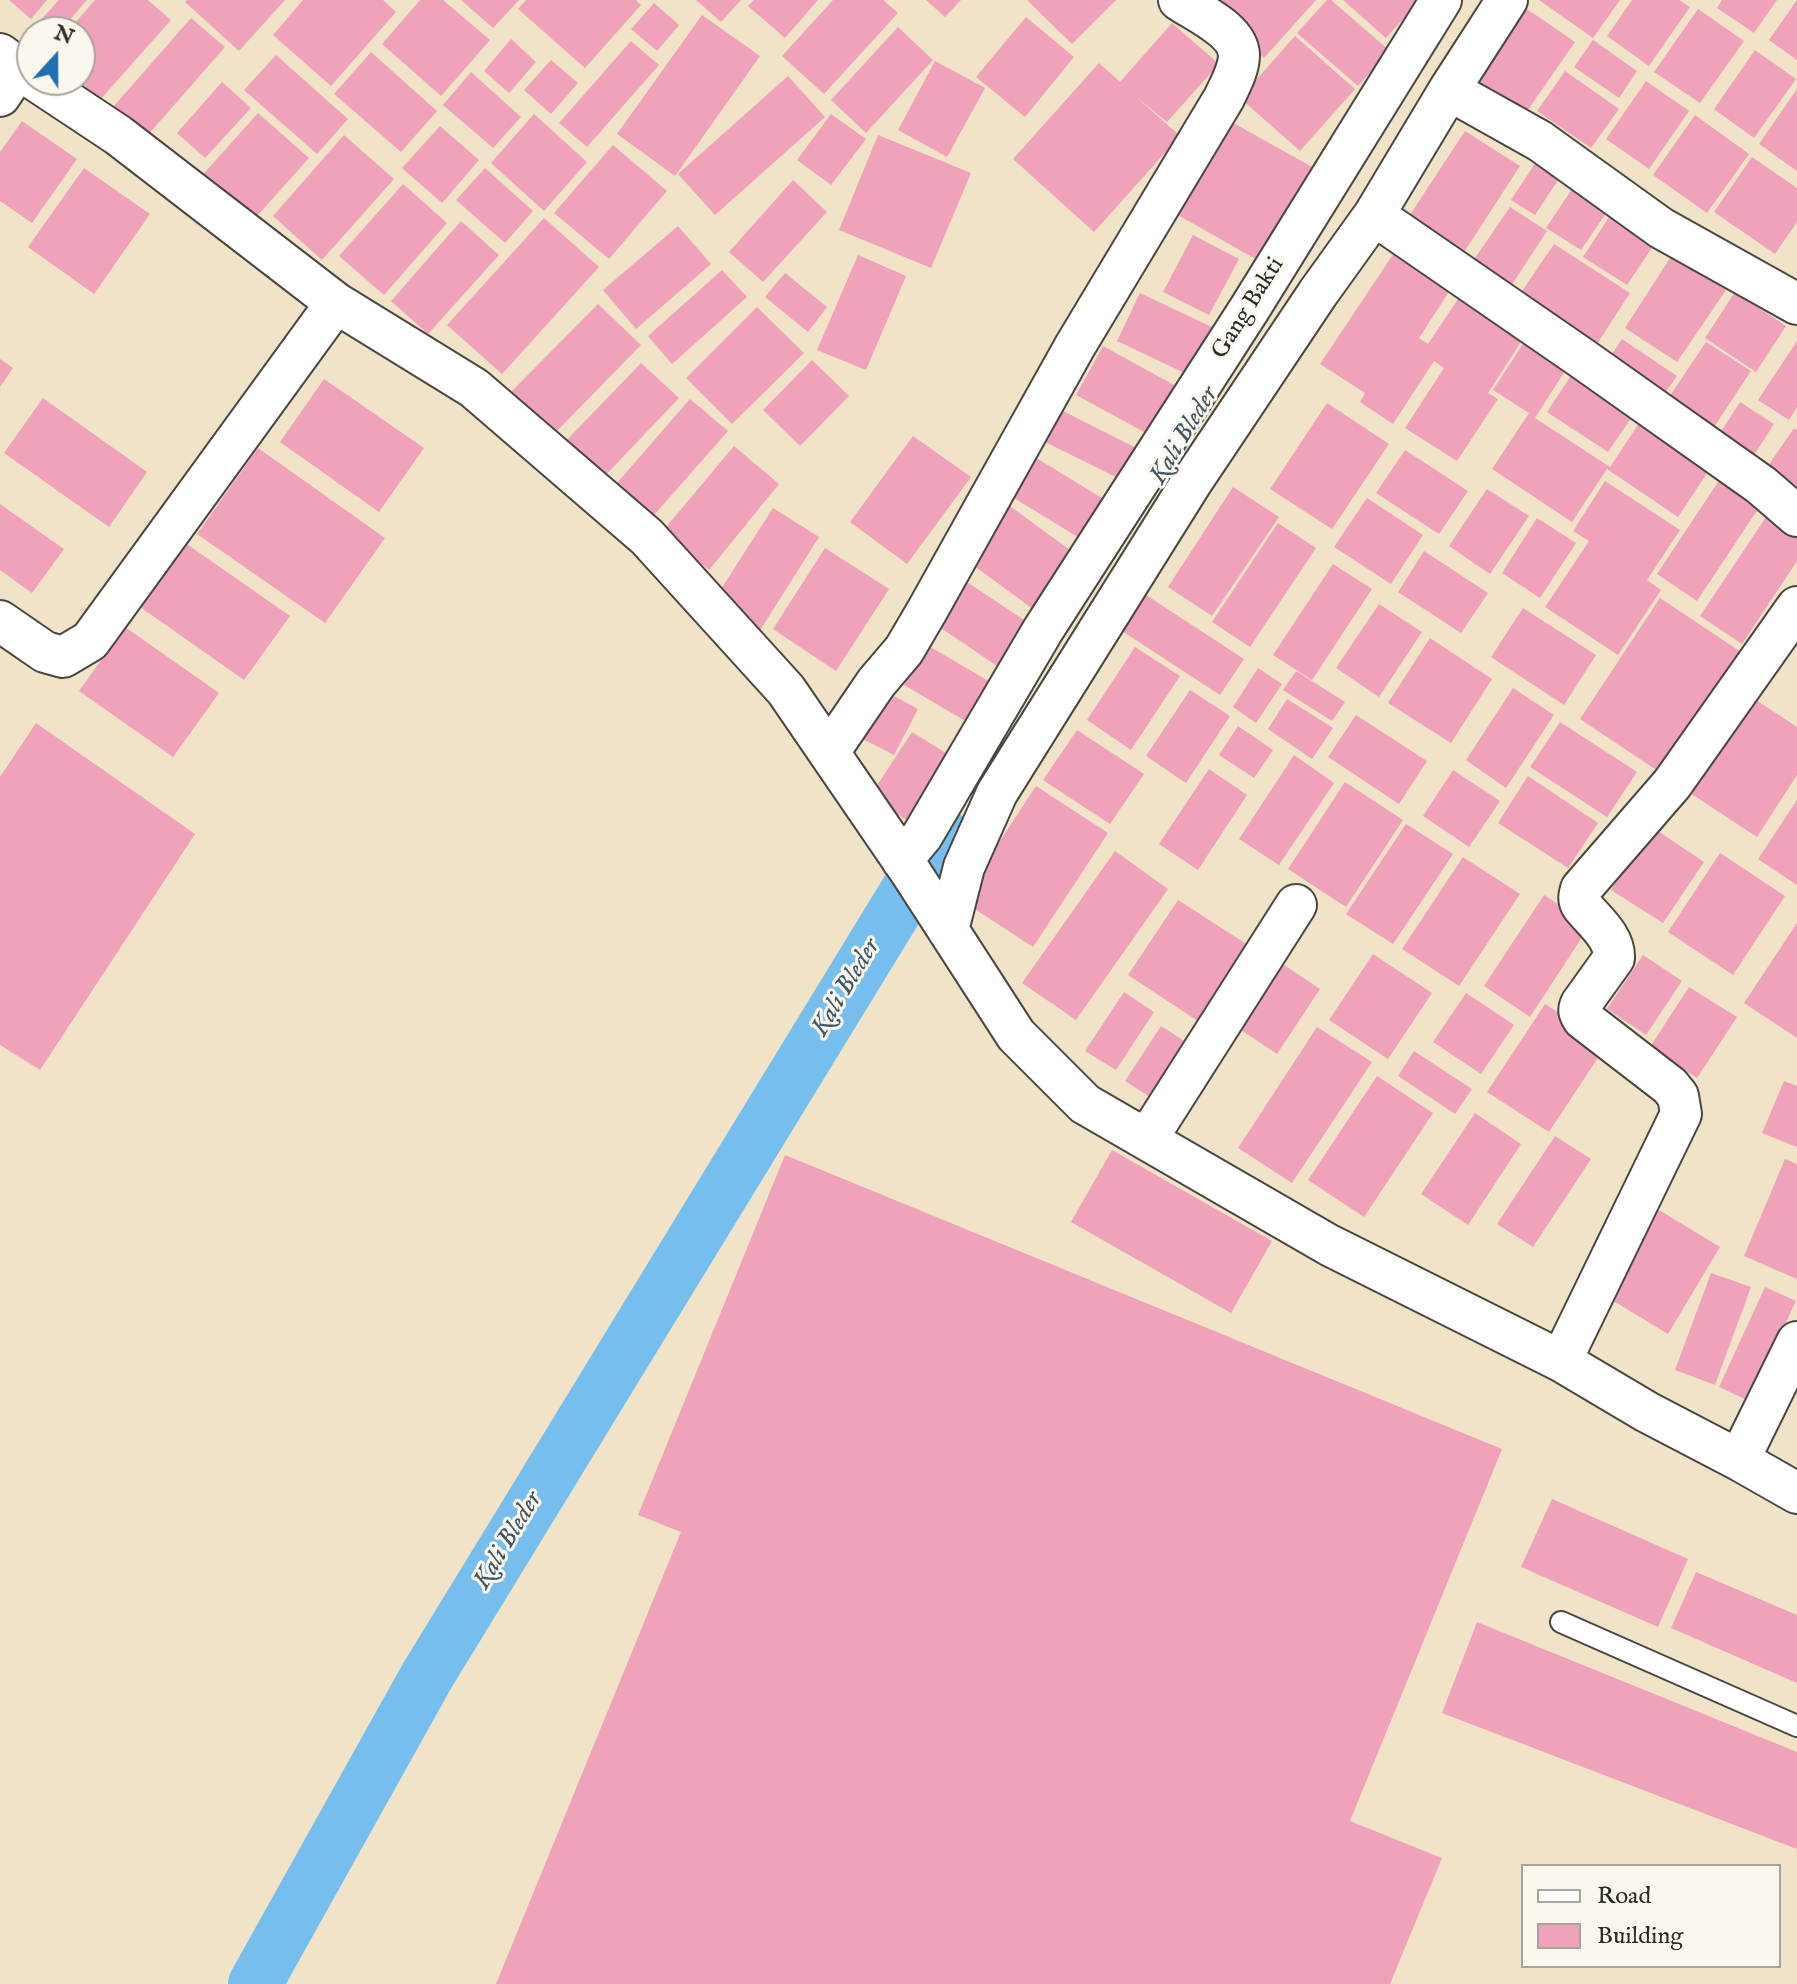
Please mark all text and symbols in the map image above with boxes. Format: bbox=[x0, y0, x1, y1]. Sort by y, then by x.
north arrow bbox=[16, 16, 96, 96]
text: N bbox=[50, 19, 78, 52]
street label: Gang Bakti bbox=[1207, 253, 1291, 365]
water label: Kali Bleder bbox=[1144, 382, 1226, 490]
water label: Kali Bleder bbox=[806, 934, 888, 1042]
water label: Kali Bleder bbox=[468, 1487, 550, 1595]
legend bbox=[1521, 1864, 1781, 1968]
text: Road bbox=[1597, 1881, 1651, 1912]
text: Building bbox=[1597, 1921, 1683, 1952]

